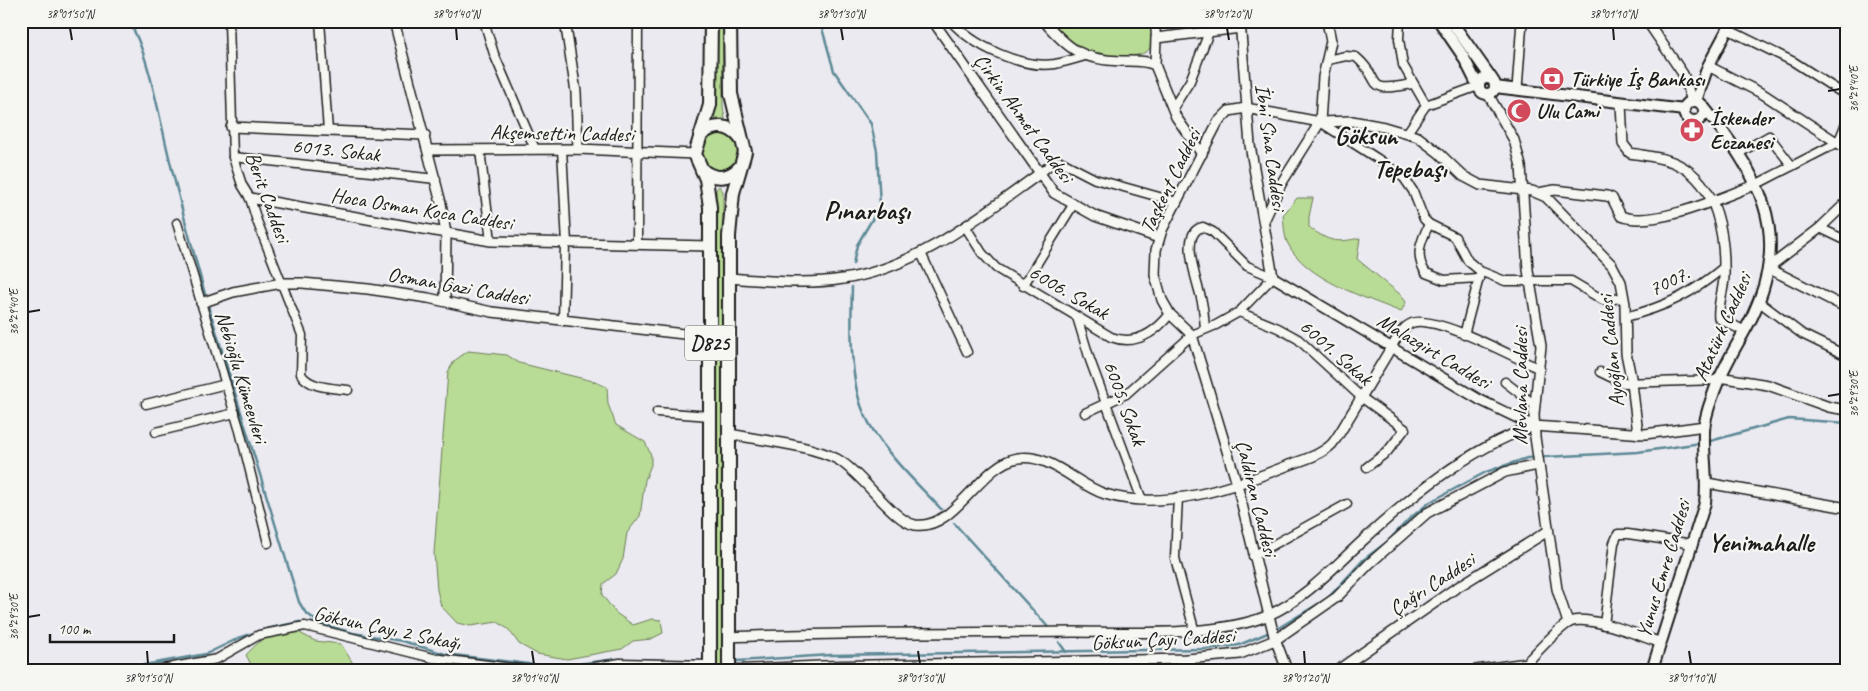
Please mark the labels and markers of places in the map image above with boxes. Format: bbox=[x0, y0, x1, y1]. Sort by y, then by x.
bank icon: Türkiye İş Bankası bbox=[1539, 66, 1565, 92]
place label: Türkiye İş Bankası bbox=[1570, 66, 1707, 92]
mosque icon: Ulu Cami bbox=[1506, 98, 1532, 124]
place label: Ulu Cami bbox=[1536, 98, 1602, 124]
place label: İskender Eczanesi bbox=[1710, 105, 1776, 155]
pharmacy icon: İskender Eczanesi bbox=[1679, 117, 1705, 143]

